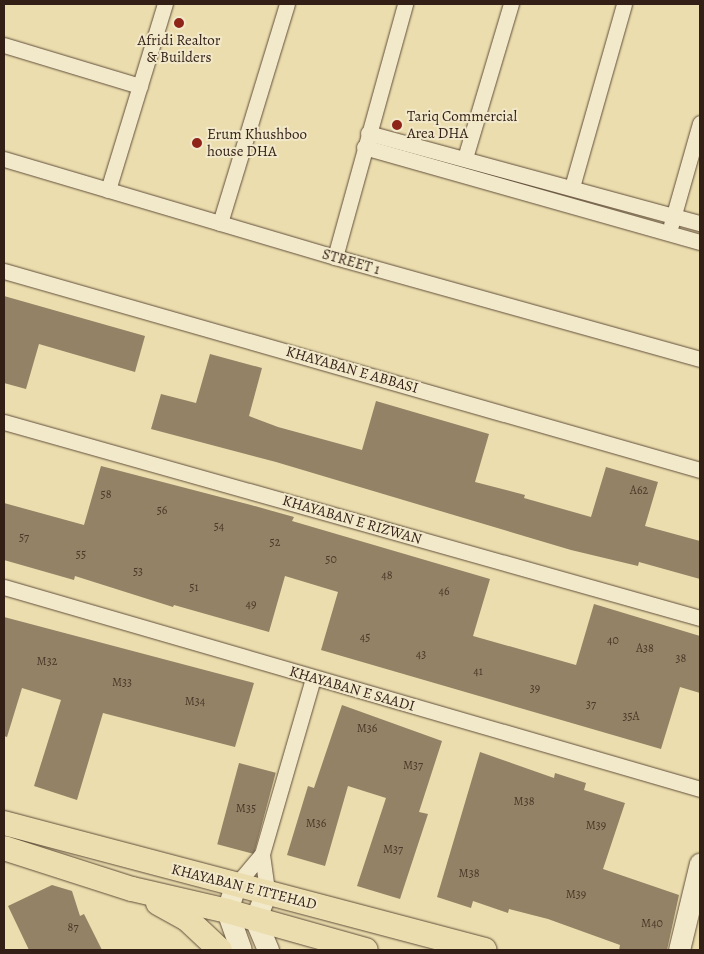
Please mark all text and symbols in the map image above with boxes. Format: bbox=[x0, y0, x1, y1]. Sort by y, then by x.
marker: Afridi Realtor & Builders bbox=[173, 17, 185, 29]
place label: Afridi Realtor & Builders bbox=[137, 31, 221, 66]
place label: Tariq Commercial Area DHA bbox=[407, 107, 517, 142]
marker: Tariq Commercial Area DHA bbox=[391, 119, 403, 131]
place label: Erum Khushboo house DHA bbox=[207, 125, 307, 160]
marker: Erum Khushboo house DHA bbox=[191, 137, 203, 149]
street label: STREET 1 bbox=[320, 245, 382, 279]
street label: KHAYABAN E ABBASI bbox=[284, 342, 420, 398]
house number: A62 bbox=[630, 484, 648, 498]
house number: 58 bbox=[101, 488, 111, 502]
street label: KHAYABAN E RIZWAN bbox=[280, 491, 424, 549]
house number: 56 bbox=[157, 504, 167, 518]
house number: 54 bbox=[214, 520, 224, 534]
house number: 57 bbox=[19, 531, 29, 545]
house number: 52 bbox=[270, 536, 280, 550]
house number: 55 bbox=[76, 548, 86, 562]
house number: 50 bbox=[325, 553, 337, 567]
house number: 53 bbox=[133, 565, 143, 579]
house number: 48 bbox=[381, 569, 393, 583]
house number: 51 bbox=[189, 581, 199, 595]
house number: 46 bbox=[439, 585, 449, 599]
house number: 49 bbox=[246, 598, 256, 612]
house number: 45 bbox=[360, 631, 370, 645]
house number: 40 bbox=[607, 634, 619, 648]
house number: A38 bbox=[636, 642, 654, 656]
house number: 43 bbox=[416, 648, 426, 662]
house number: 38 bbox=[676, 652, 686, 666]
house number: M32 bbox=[37, 655, 57, 669]
street label: KHAYABAN E SAADI bbox=[287, 662, 417, 716]
house number: 41 bbox=[473, 665, 483, 679]
house number: M33 bbox=[112, 676, 132, 690]
house number: 39 bbox=[530, 682, 540, 696]
house number: M34 bbox=[185, 695, 205, 709]
house number: 37 bbox=[586, 698, 596, 712]
house number: 35A bbox=[622, 710, 640, 724]
house number: M36 bbox=[357, 722, 377, 736]
house number: M37 bbox=[403, 759, 423, 773]
house number: M38 bbox=[514, 795, 534, 809]
house number: M35 bbox=[236, 802, 256, 816]
house number: M36 bbox=[306, 817, 326, 831]
house number: M39 bbox=[586, 819, 606, 833]
house number: M37 bbox=[383, 843, 403, 857]
street label: KHAYABAN E ITTEHAD bbox=[169, 860, 319, 914]
house number: M38 bbox=[459, 867, 479, 881]
house number: M39 bbox=[566, 888, 586, 902]
house number: M40 bbox=[641, 917, 663, 931]
house number: 87 bbox=[68, 921, 78, 935]

